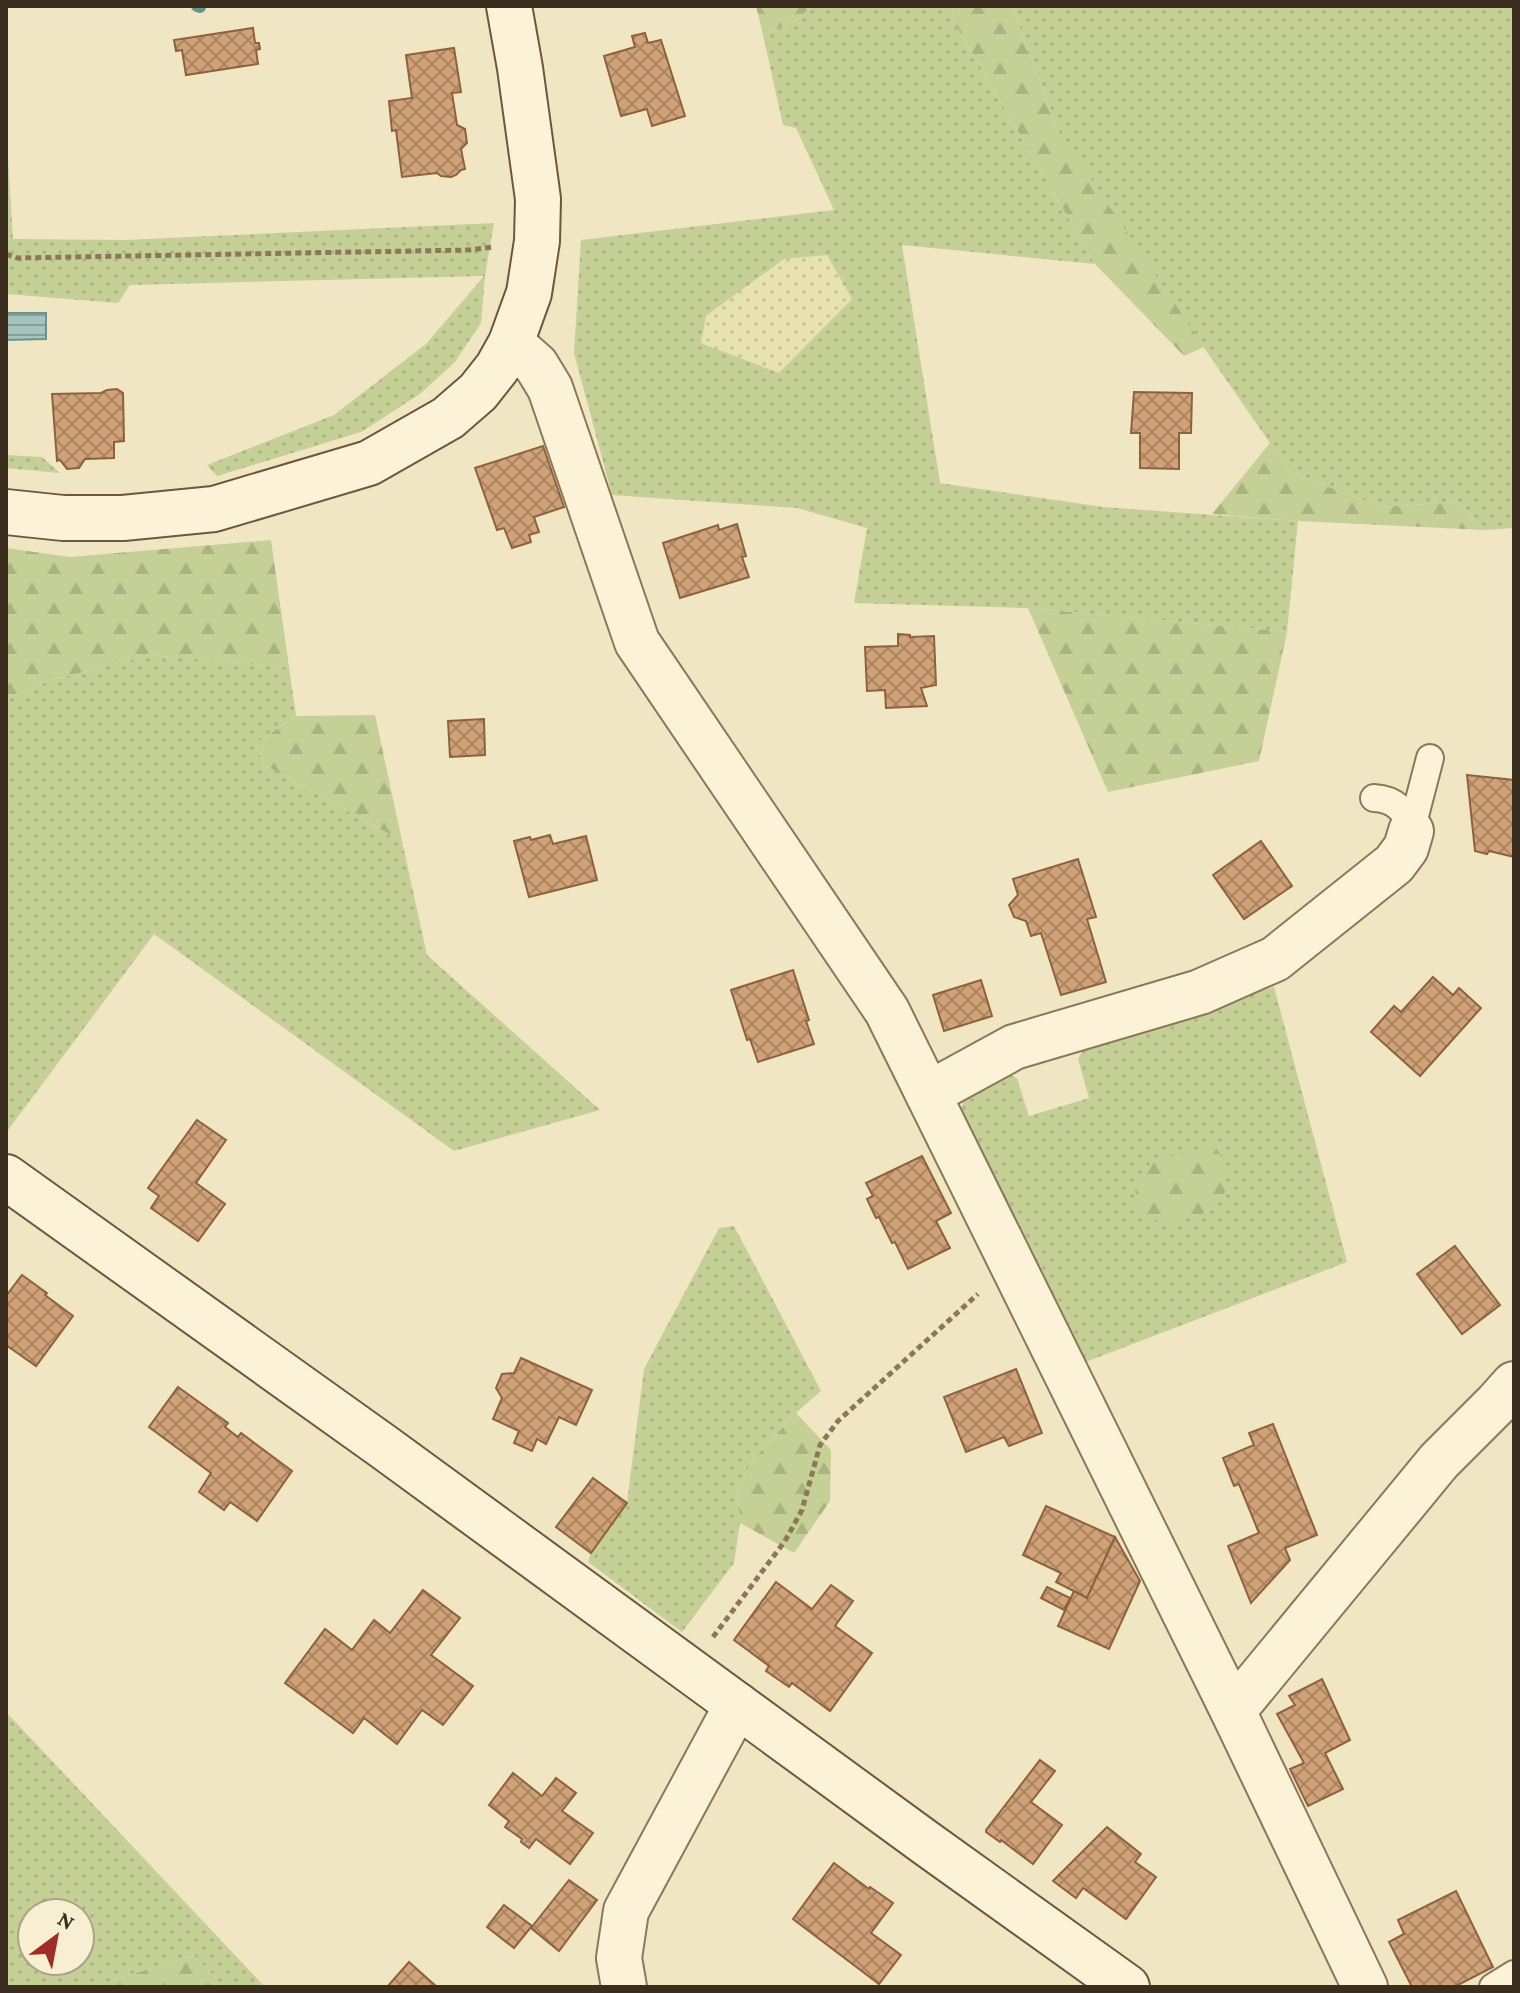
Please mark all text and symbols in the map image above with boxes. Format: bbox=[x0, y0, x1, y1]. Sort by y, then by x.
north arrow bbox=[16, 1897, 96, 1977]
text: N bbox=[53, 1906, 79, 1935]

